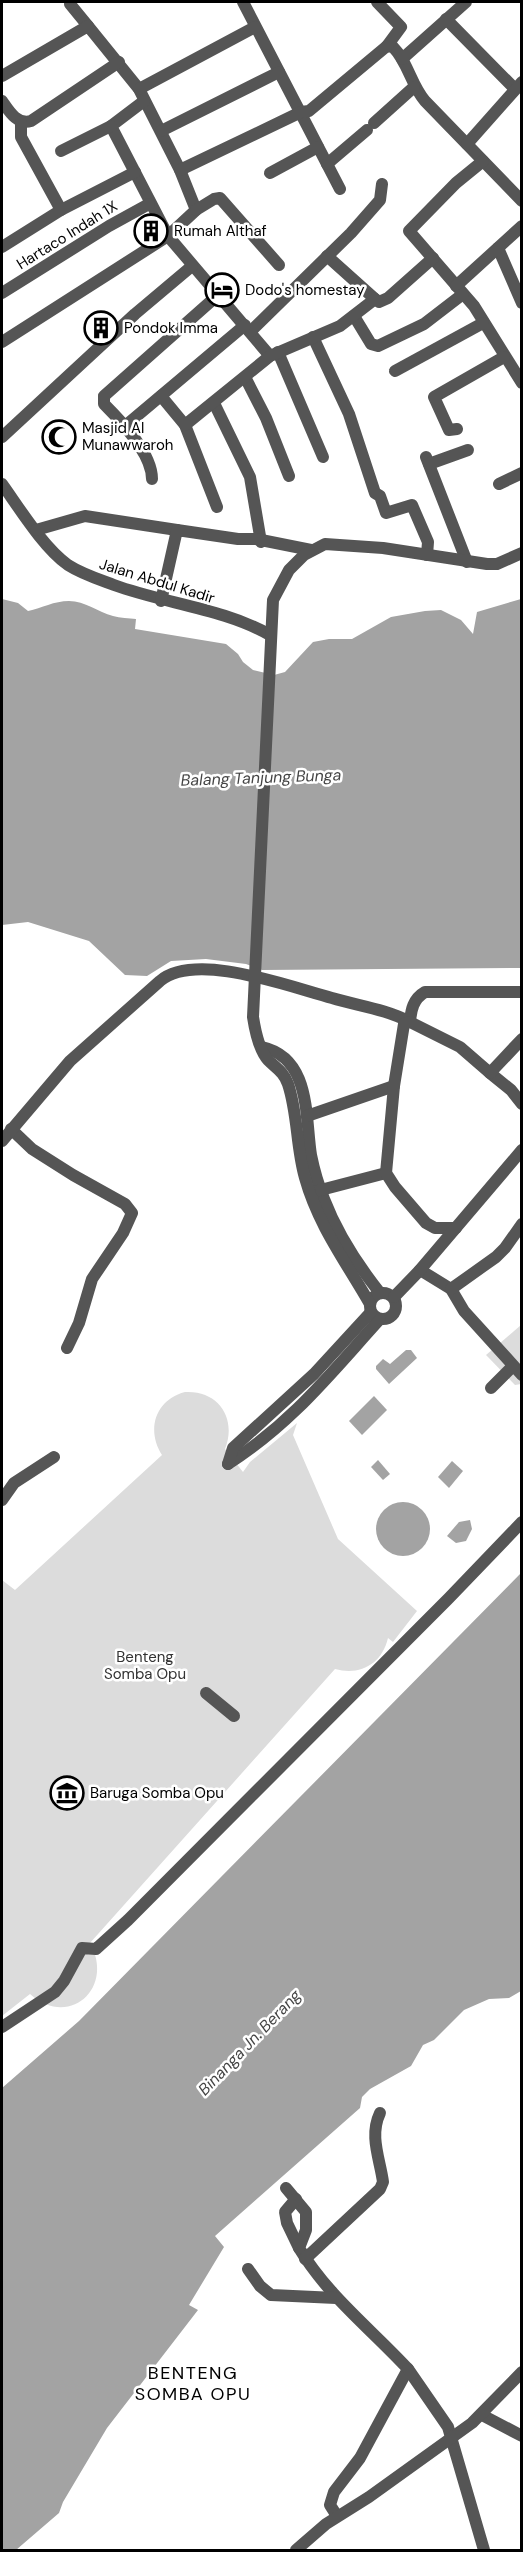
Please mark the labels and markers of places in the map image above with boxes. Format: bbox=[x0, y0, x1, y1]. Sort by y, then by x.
building icon: Rumah Althaf bbox=[133, 213, 169, 249]
place label: Rumah Althaf bbox=[174, 221, 267, 241]
hotel icon: Dodo's homestay bbox=[204, 272, 240, 308]
place label: Dodo's homestay bbox=[245, 280, 365, 300]
building icon: Pondok Imma bbox=[83, 310, 119, 346]
place label: Pondok Imma bbox=[124, 318, 218, 338]
place label: Masjid Al Munawwaroh bbox=[82, 418, 173, 455]
mosque icon: Masjid Al Munawwaroh bbox=[41, 419, 77, 455]
museum icon: Baruga Somba Opu bbox=[49, 1775, 85, 1811]
place label: Baruga Somba Opu bbox=[90, 1783, 224, 1803]

